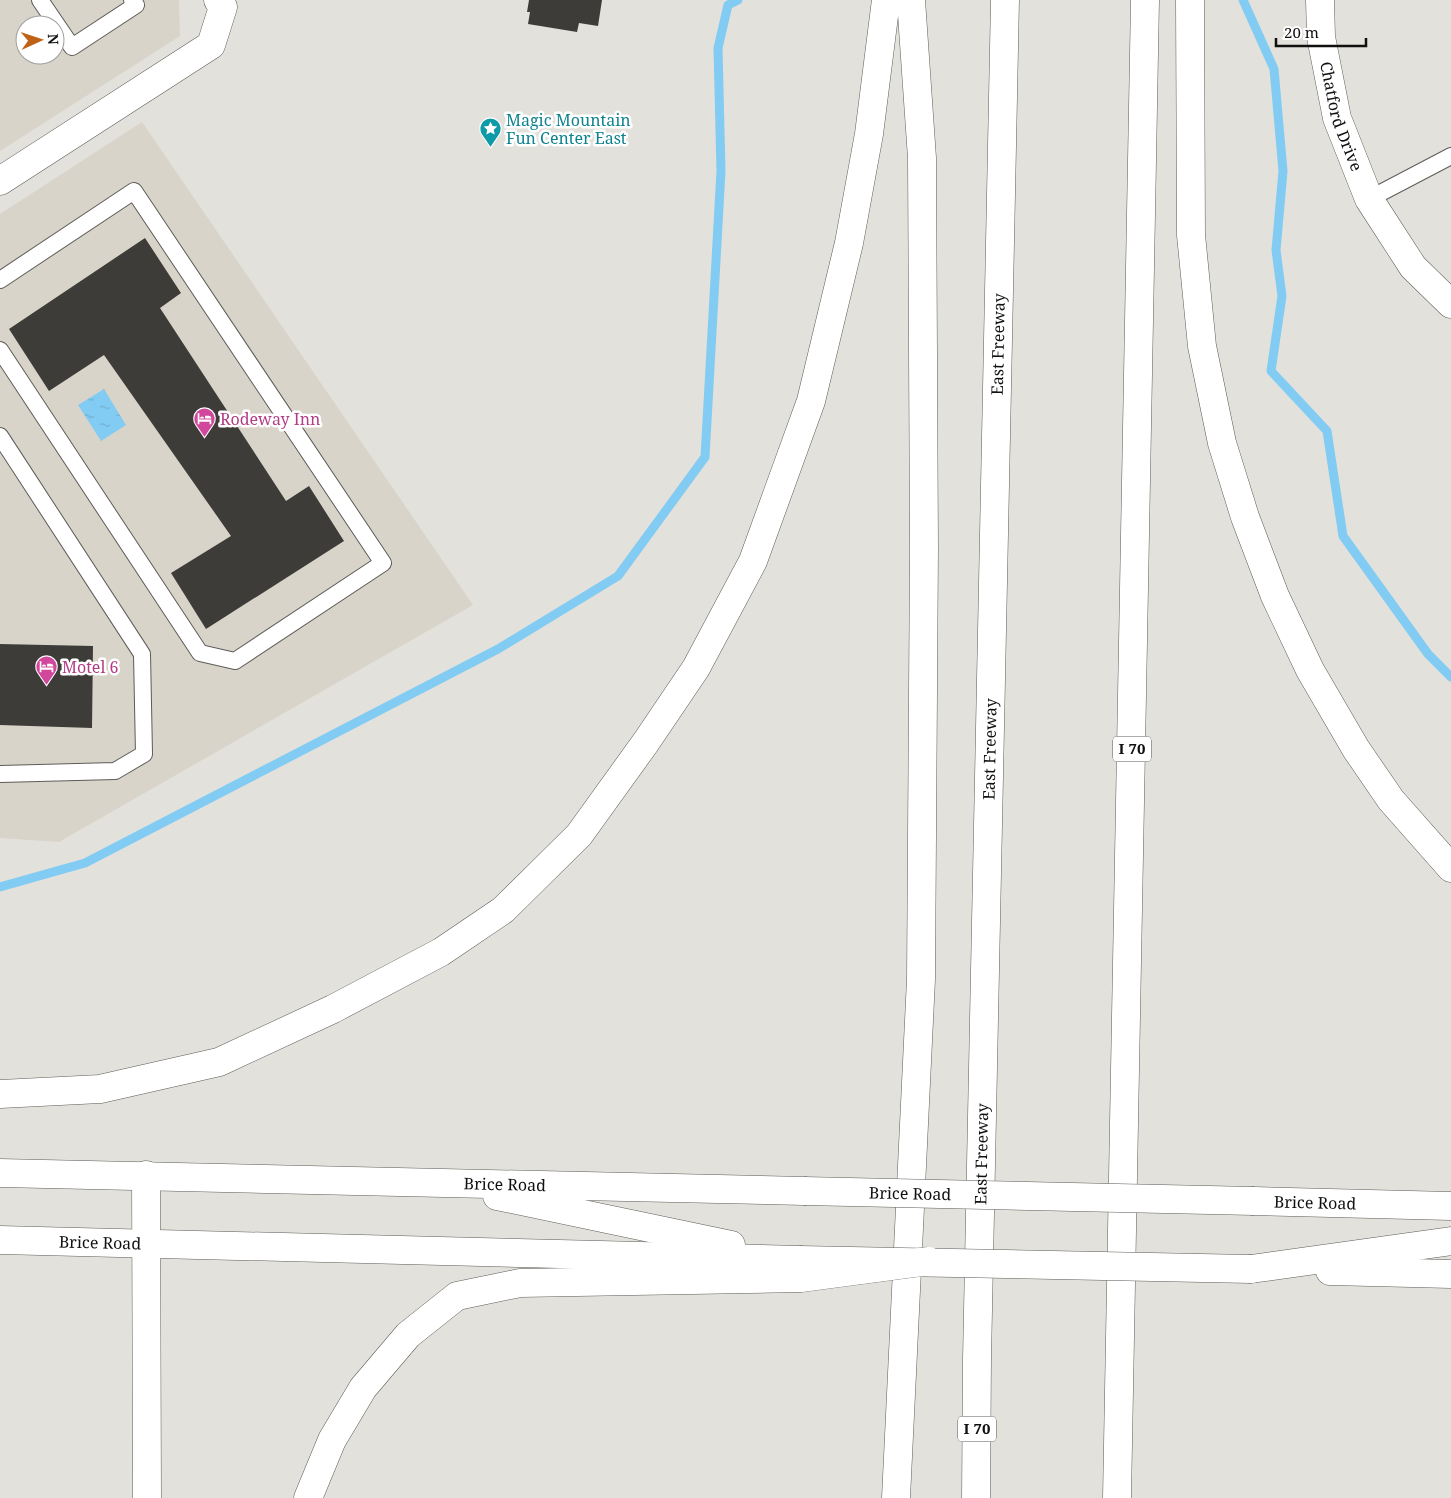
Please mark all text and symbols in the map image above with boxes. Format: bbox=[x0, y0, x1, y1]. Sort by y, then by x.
north arrow bbox=[15, 15, 65, 65]
scale bar bbox=[1276, 15, 1366, 47]
text: 20 m bbox=[1284, 22, 1319, 42]
text: N bbox=[44, 33, 63, 45]
street label: Chatford Drive bbox=[1315, 60, 1368, 174]
place label: Magic Mountain Fun Center East bbox=[506, 109, 631, 149]
place icon: Magic Mountain Fun Center East bbox=[478, 117, 502, 148]
street label: East Freeway bbox=[986, 292, 1010, 395]
hotel icon: Rodeway Inn bbox=[192, 407, 216, 438]
place label: Rodeway Inn bbox=[220, 408, 320, 430]
hotel icon: Motel 6 bbox=[34, 655, 58, 686]
place label: Motel 6 bbox=[62, 656, 119, 678]
street label: East Freeway bbox=[978, 697, 1002, 800]
road number: I 70 bbox=[1113, 736, 1151, 762]
street label: East Freeway bbox=[969, 1102, 993, 1205]
street label: Brice Road bbox=[463, 1172, 546, 1196]
street label: Brice Road bbox=[869, 1181, 952, 1205]
street label: Brice Road bbox=[1274, 1191, 1357, 1215]
street label: Brice Road bbox=[59, 1230, 142, 1255]
road number: I 70 bbox=[958, 1416, 996, 1442]

